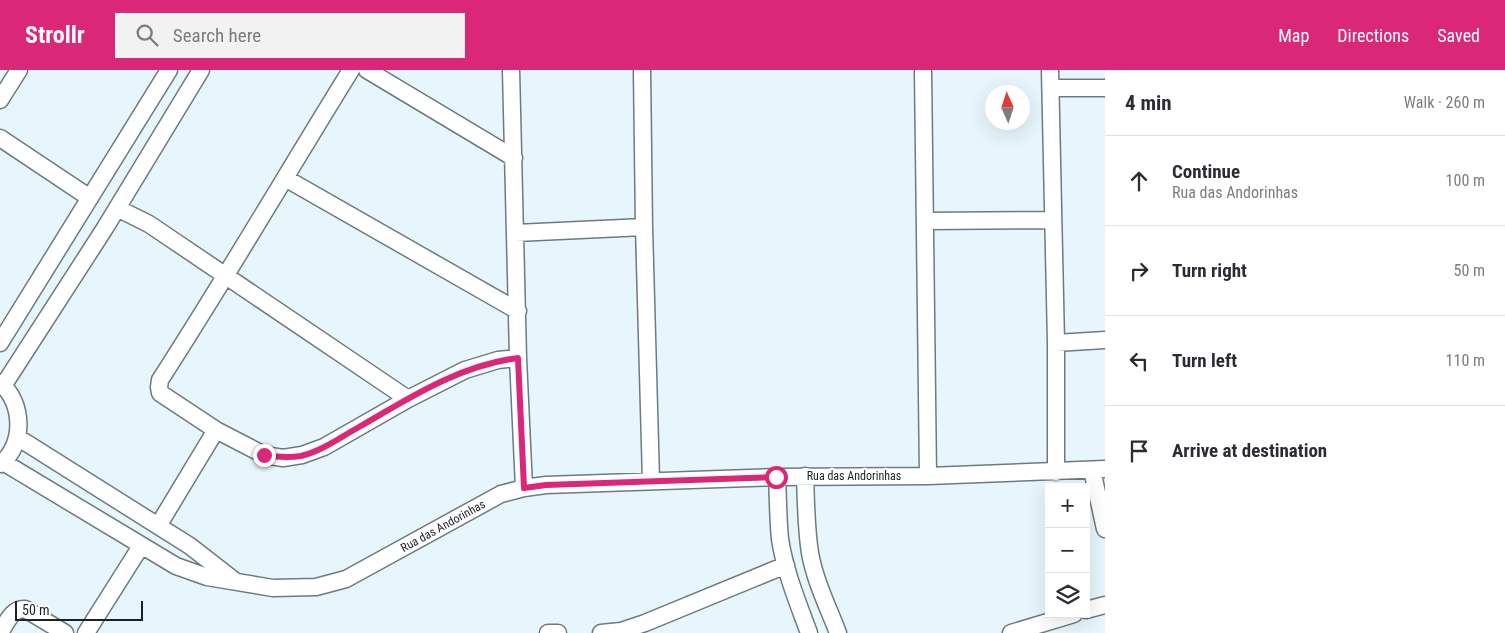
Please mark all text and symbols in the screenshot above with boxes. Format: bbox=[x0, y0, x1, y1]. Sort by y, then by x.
search box bbox=[115, 13, 465, 58]
text: Strollr bbox=[25, 21, 85, 49]
icon: search bbox=[133, 21, 161, 49]
text: Search here bbox=[173, 24, 261, 47]
text: Map bbox=[1278, 25, 1309, 46]
text: Directions bbox=[1337, 25, 1409, 46]
text: Saved bbox=[1437, 25, 1480, 46]
north arrow bbox=[985, 85, 1030, 130]
text: 4 min bbox=[1125, 91, 1172, 115]
text: Walk · 260 m bbox=[1404, 93, 1485, 112]
text: Continue bbox=[1172, 160, 1240, 183]
icon: ahead bbox=[1125, 167, 1153, 195]
text: 100 m bbox=[1446, 171, 1485, 190]
text: Rua das Andorinhas bbox=[1172, 183, 1298, 202]
icon: right bbox=[1125, 257, 1153, 285]
text: Turn right bbox=[1172, 259, 1247, 282]
text: 50 m bbox=[1453, 261, 1485, 280]
icon: left bbox=[1125, 347, 1153, 375]
text: Turn left bbox=[1172, 349, 1237, 372]
text: 110 m bbox=[1446, 351, 1485, 370]
icon: arrive bbox=[1125, 437, 1153, 465]
text: Arrive at destination bbox=[1172, 439, 1327, 462]
route end bbox=[253, 444, 276, 467]
route start bbox=[765, 466, 788, 489]
street label: Rua das Andorinhas bbox=[807, 469, 901, 483]
map controls bbox=[1045, 483, 1090, 618]
button: + bbox=[1045, 483, 1090, 528]
street label: Rua das Andorinhas bbox=[398, 497, 488, 555]
button: − bbox=[1045, 528, 1090, 573]
button: layers bbox=[1045, 573, 1090, 618]
scale bar bbox=[15, 598, 142, 621]
text: 50 m bbox=[22, 602, 50, 618]

